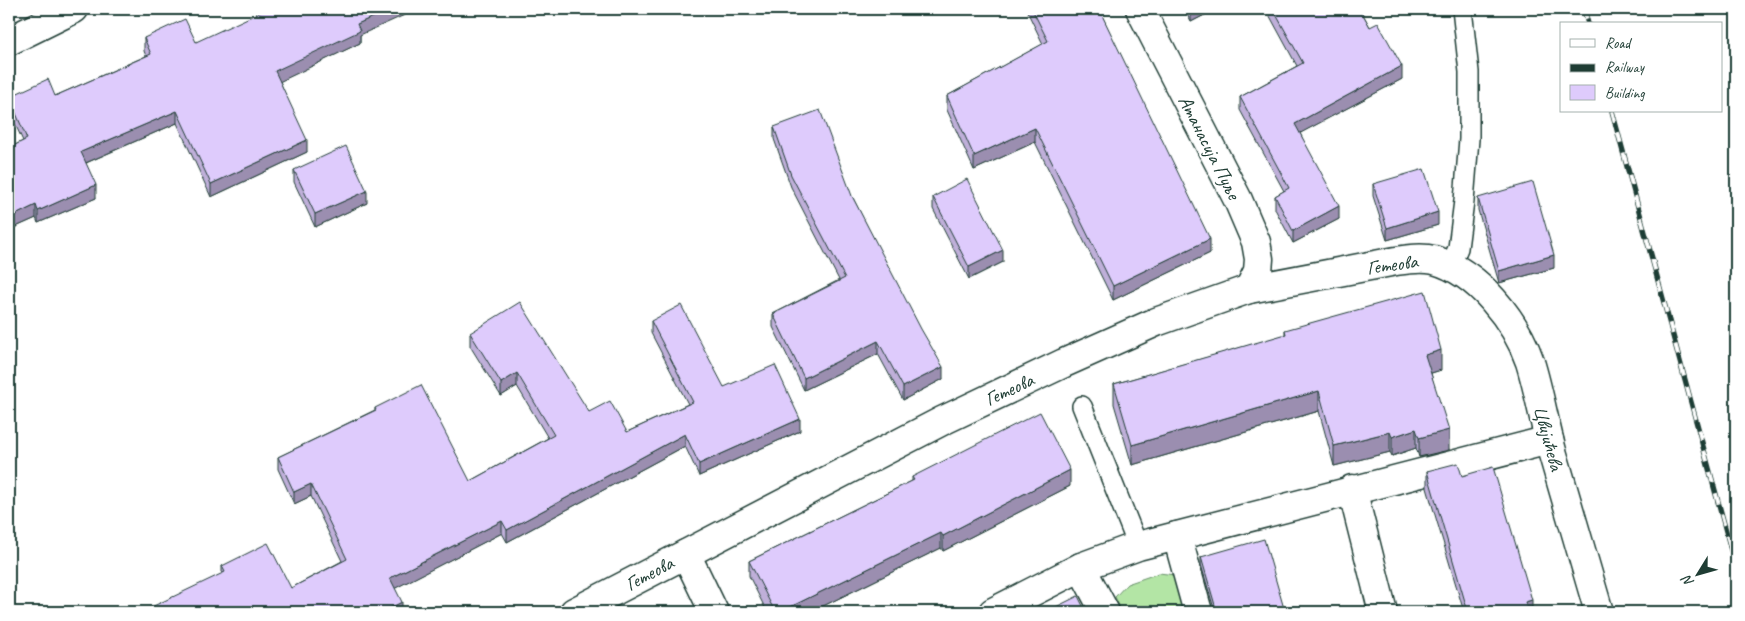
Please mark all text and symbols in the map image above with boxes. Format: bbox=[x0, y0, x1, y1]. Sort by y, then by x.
legend bbox=[1560, 22, 1722, 112]
text: Road bbox=[1605, 34, 1632, 53]
text: Railway bbox=[1605, 58, 1646, 77]
text: Building bbox=[1605, 84, 1645, 103]
street label: Атанасија Пуље bbox=[1173, 91, 1247, 205]
street label: Гетеова bbox=[1365, 248, 1420, 280]
street label: Гетеова bbox=[981, 367, 1039, 412]
street label: Цвијићева bbox=[1528, 403, 1570, 475]
north arrow bbox=[1672, 548, 1722, 598]
street label: Гетеова bbox=[621, 550, 679, 596]
text: N bbox=[1677, 571, 1697, 590]

